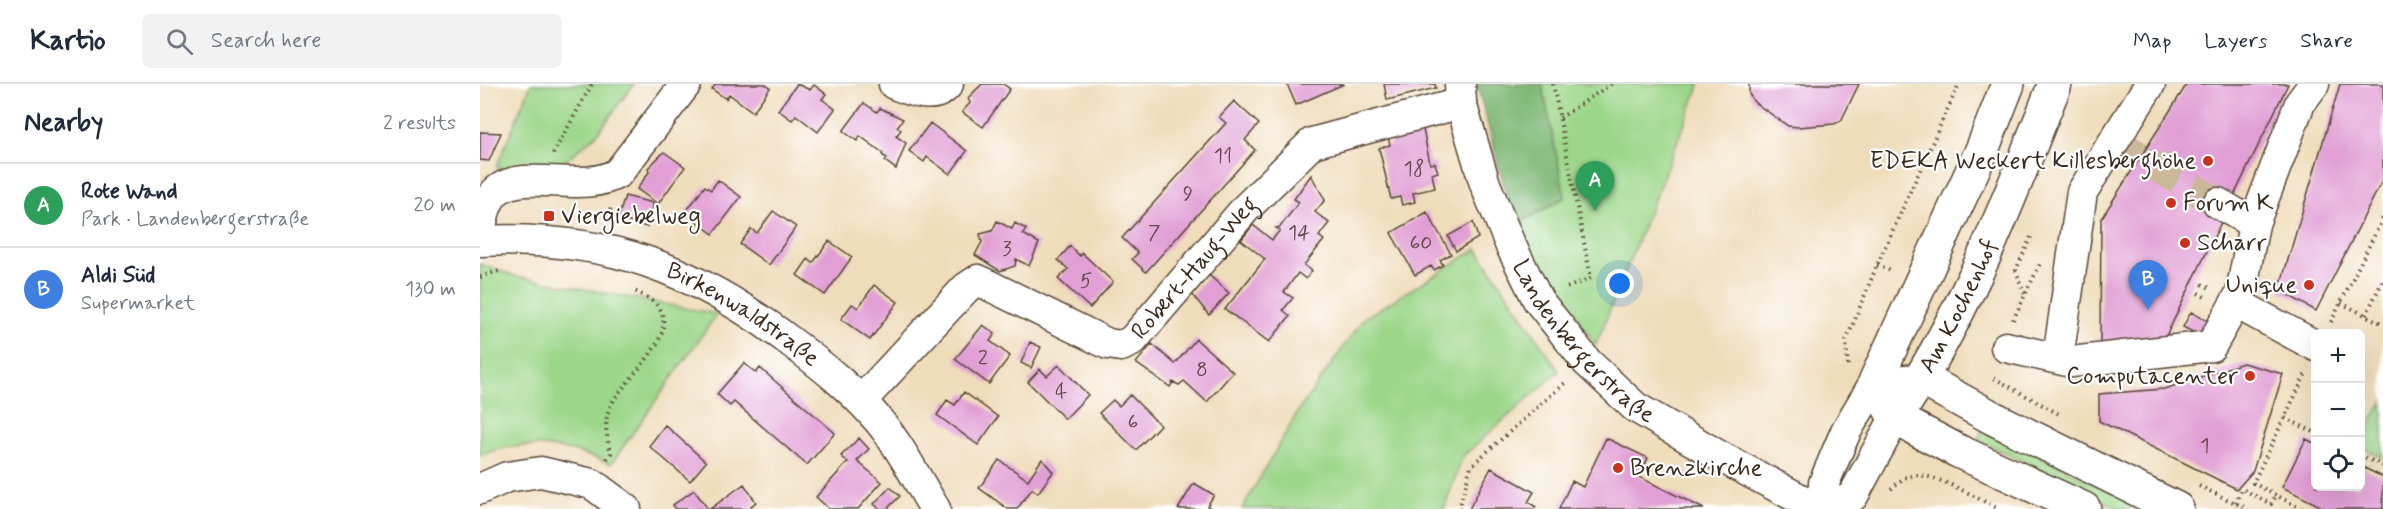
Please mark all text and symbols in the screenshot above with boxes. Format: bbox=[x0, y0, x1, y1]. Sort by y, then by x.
search box bbox=[142, 14, 562, 68]
text: Kartio bbox=[30, 23, 106, 60]
icon: search bbox=[163, 25, 196, 58]
text: Search here bbox=[211, 27, 322, 55]
text: Map bbox=[2133, 27, 2171, 55]
text: Layers bbox=[2204, 27, 2267, 55]
text: Share bbox=[2300, 27, 2353, 55]
text: Nearby bbox=[24, 106, 103, 140]
text: 2 results bbox=[383, 110, 456, 137]
house number: 11 bbox=[1214, 142, 1232, 170]
place label: EDEKA Weckert Killesberghöhe bbox=[1870, 146, 2196, 180]
marker: EDEKA Weckert Killesberghöhe bbox=[2201, 154, 2215, 168]
house number: 18 bbox=[1404, 155, 1424, 183]
pin: A bbox=[1576, 162, 1614, 211]
text: Rote Wand bbox=[81, 178, 178, 206]
house number: 9 bbox=[1183, 180, 1193, 208]
place label: Forum K bbox=[2183, 188, 2274, 219]
street label: Robert-Haug-Weg bbox=[1124, 189, 1267, 346]
text: A bbox=[37, 192, 50, 219]
text: 20 m bbox=[413, 192, 456, 219]
marker: Forum K bbox=[2164, 196, 2178, 210]
place label: Viergiebelweg bbox=[561, 201, 701, 234]
text: Park · Landenbergerstraße bbox=[81, 206, 309, 233]
marker: Viergiebelweg bbox=[542, 209, 556, 223]
house number: 7 bbox=[1148, 219, 1161, 247]
house number: 14 bbox=[1288, 219, 1310, 247]
place label: Scharr bbox=[2197, 228, 2267, 259]
house number: 60 bbox=[1410, 229, 1432, 257]
street label: Am Kochenhof bbox=[1912, 234, 2005, 379]
house number: 3 bbox=[1002, 235, 1012, 263]
marker: Scharr bbox=[2178, 236, 2192, 250]
street label: Birkenwaldstraße bbox=[662, 255, 826, 374]
street label: Landenbergerstraße bbox=[1505, 255, 1660, 431]
pin: B bbox=[2128, 260, 2168, 310]
text: Aldi Süd bbox=[81, 262, 155, 290]
house number: 5 bbox=[1080, 267, 1092, 295]
your location bbox=[1605, 269, 1634, 298]
place label: Unique bbox=[2226, 270, 2297, 301]
text: B bbox=[37, 276, 50, 303]
text: 130 m bbox=[405, 276, 456, 303]
marker: Unique bbox=[2302, 278, 2316, 292]
text: Supermarket bbox=[81, 290, 195, 317]
map controls bbox=[2311, 329, 2365, 491]
button: + bbox=[2311, 329, 2365, 383]
house number: 2 bbox=[978, 344, 988, 372]
house number: 8 bbox=[1196, 356, 1208, 384]
place label: Computacenter bbox=[2066, 361, 2238, 392]
marker: Computacenter bbox=[2243, 369, 2257, 383]
house number: 4 bbox=[1055, 378, 1067, 406]
button: − bbox=[2311, 383, 2365, 437]
house number: 6 bbox=[1128, 408, 1138, 436]
house number: 1 bbox=[2200, 432, 2210, 460]
button: locate bbox=[2311, 437, 2365, 491]
place label: Brenzkirche bbox=[1630, 453, 1763, 484]
marker: Brenzkirche bbox=[1611, 461, 1625, 475]

